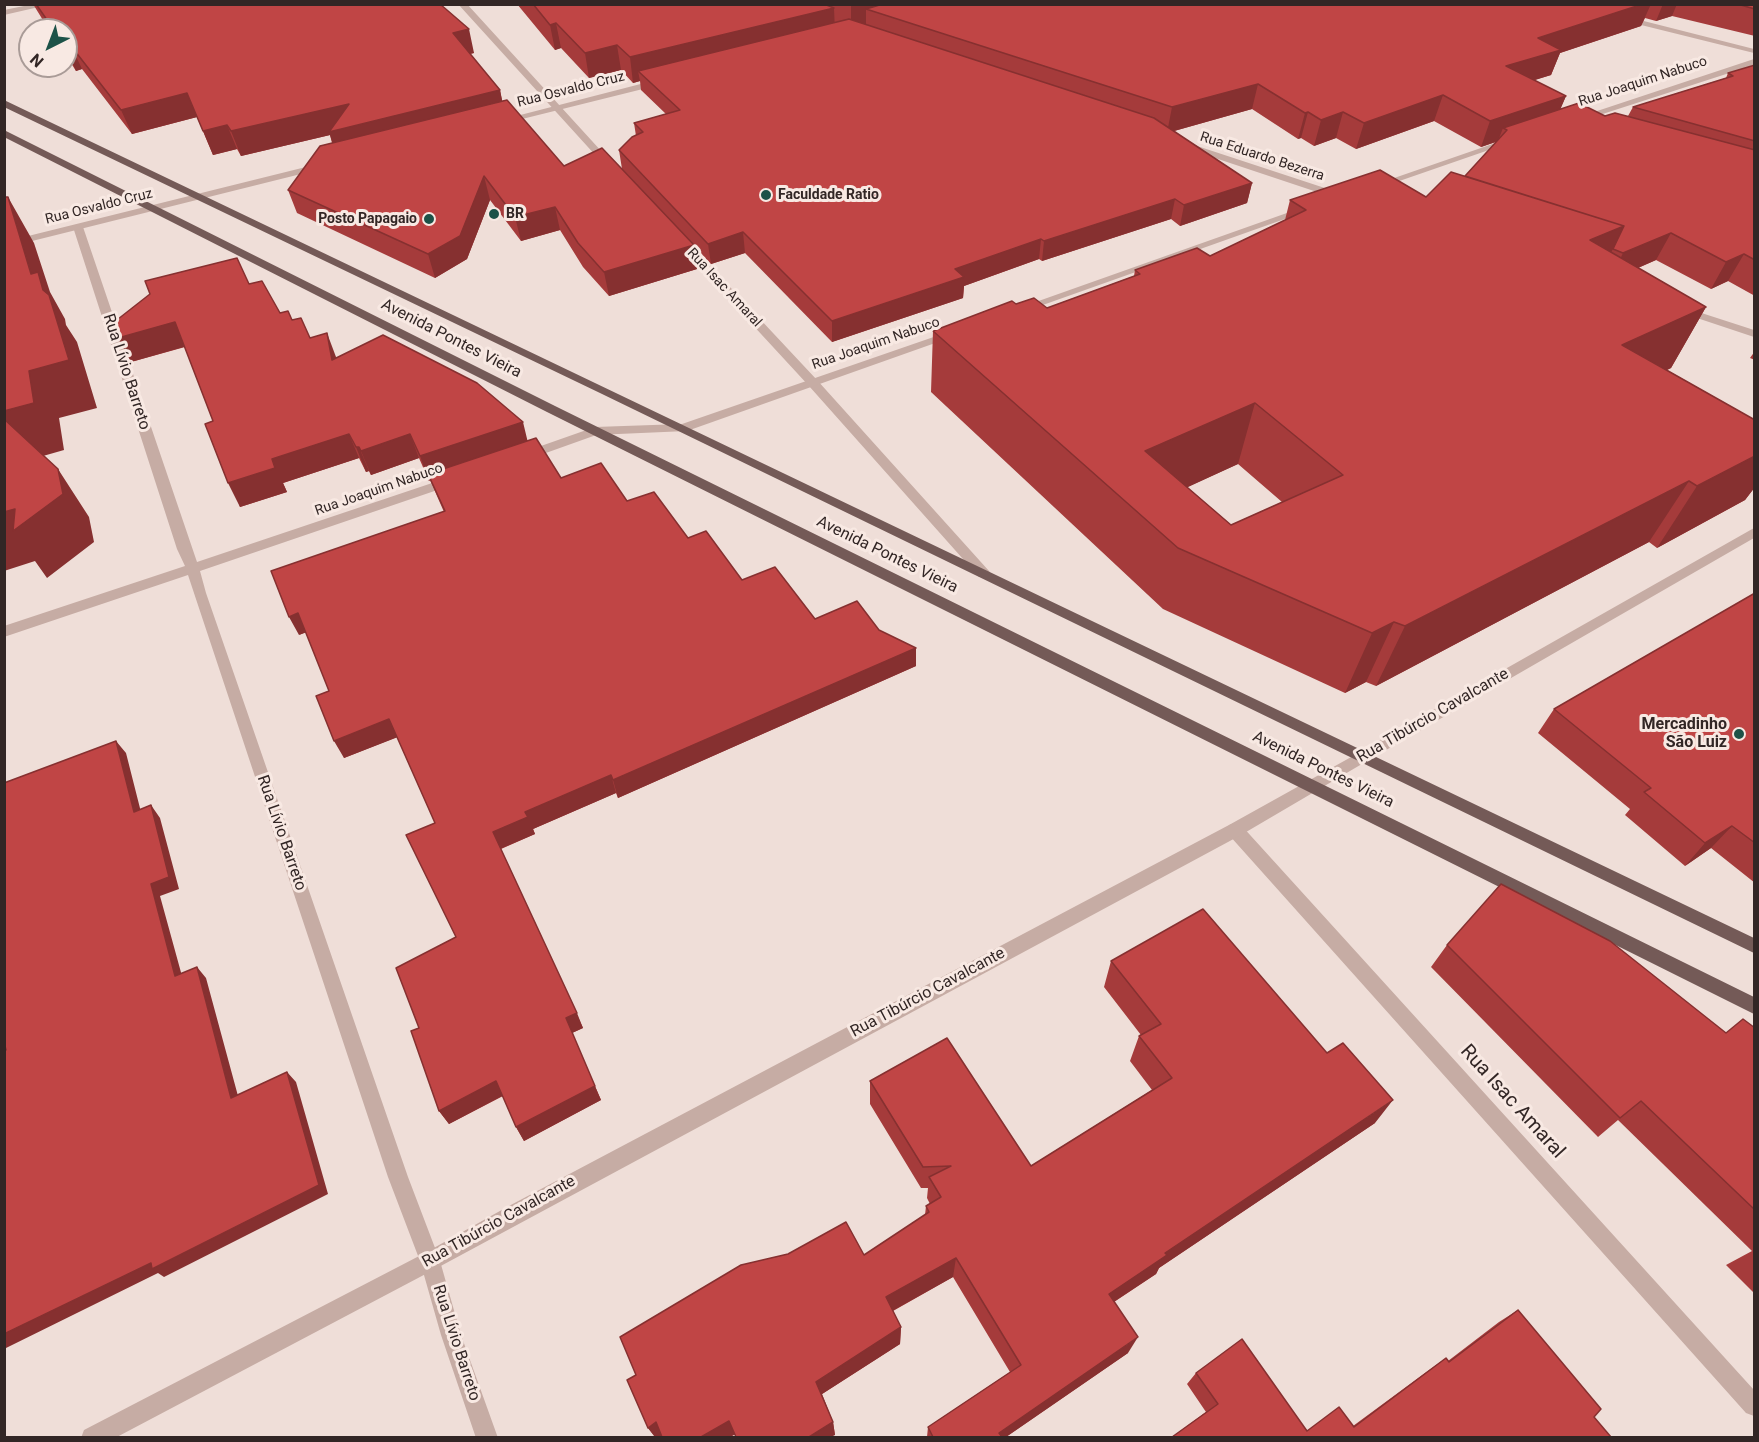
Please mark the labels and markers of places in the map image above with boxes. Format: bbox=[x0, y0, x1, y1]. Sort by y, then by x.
place label: Faculdade Ratio bbox=[778, 187, 879, 203]
marker: Faculdade Ratio bbox=[759, 188, 773, 202]
place label: BR bbox=[506, 206, 524, 222]
marker: BR bbox=[487, 207, 501, 221]
place label: Posto Papagaio bbox=[318, 211, 417, 227]
marker: Posto Papagaio bbox=[422, 212, 436, 226]
place label: Mercadinho São Luiz bbox=[1642, 715, 1727, 753]
marker: Mercadinho São Luiz bbox=[1732, 727, 1746, 741]

